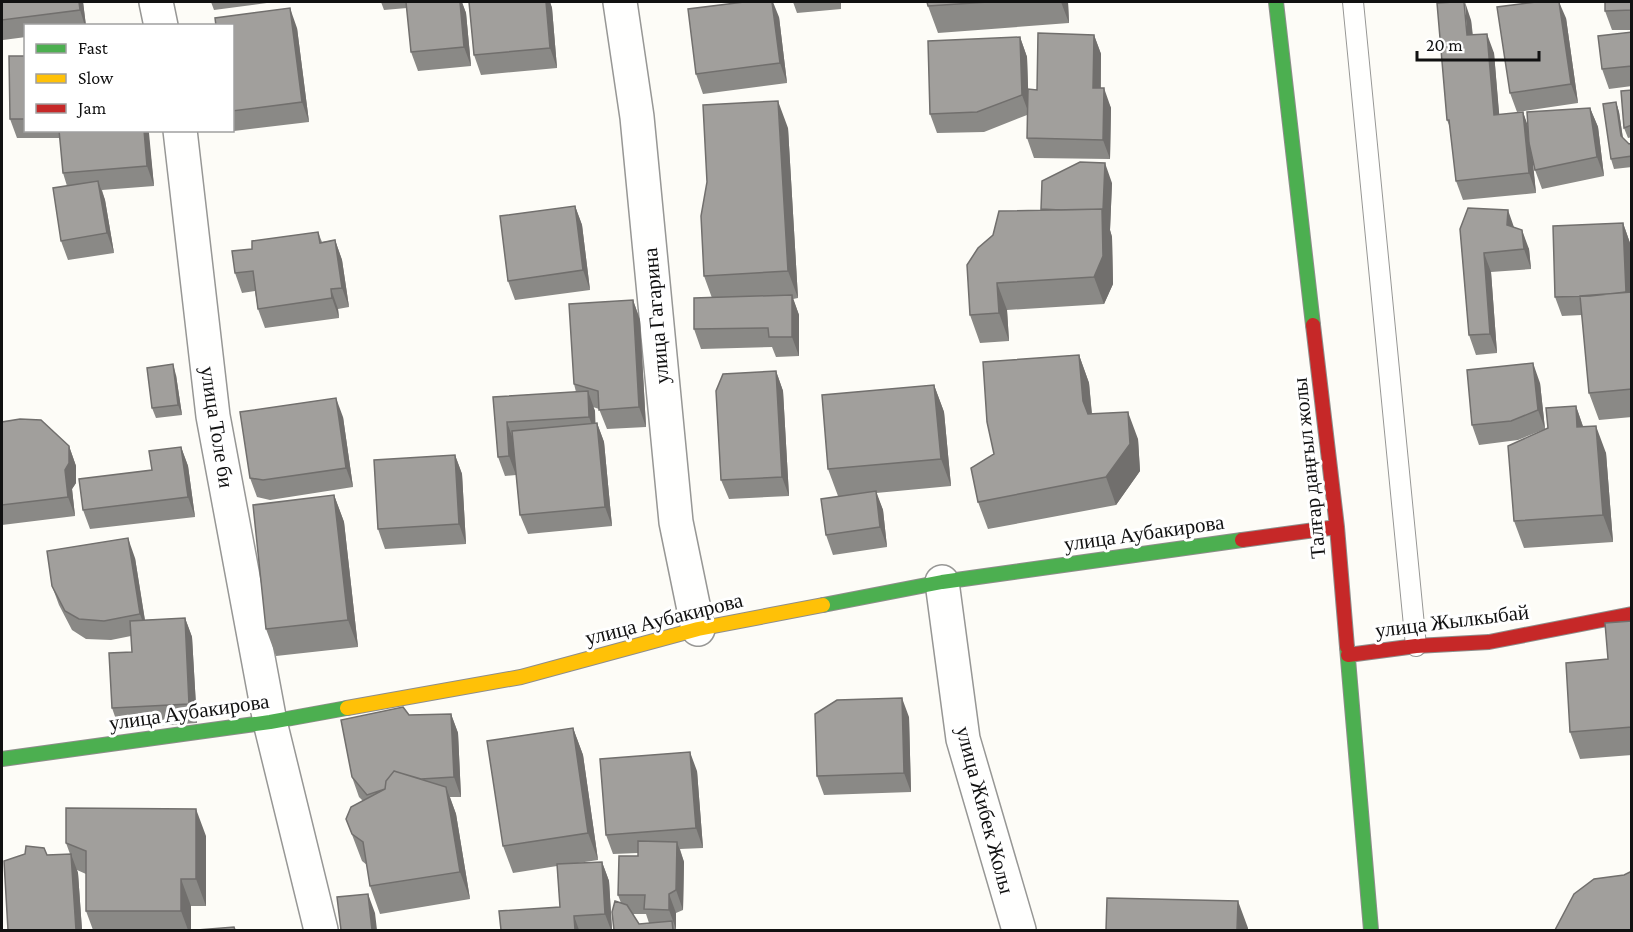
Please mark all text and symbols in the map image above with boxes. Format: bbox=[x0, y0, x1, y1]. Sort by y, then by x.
legend bbox=[24, 24, 234, 132]
scale bar bbox=[1417, 24, 1538, 62]
text: 20 m bbox=[1426, 35, 1463, 55]
text: Fast bbox=[78, 38, 109, 58]
text: Slow bbox=[78, 68, 114, 88]
text: Jam bbox=[76, 98, 107, 118]
street label: улица Гагарина bbox=[638, 246, 674, 385]
street label: улица Толе би bbox=[196, 364, 238, 490]
street label: Талғар даңғыл жолы bbox=[1288, 376, 1330, 560]
street label: улица Аубакирова bbox=[1062, 510, 1226, 556]
street label: улица Аубакирова bbox=[583, 588, 746, 650]
street label: улица Жылкыбай bbox=[1374, 600, 1530, 642]
street label: улица Аубакирова bbox=[107, 689, 271, 735]
street label: улица Жибек Жолы bbox=[951, 724, 1019, 896]

